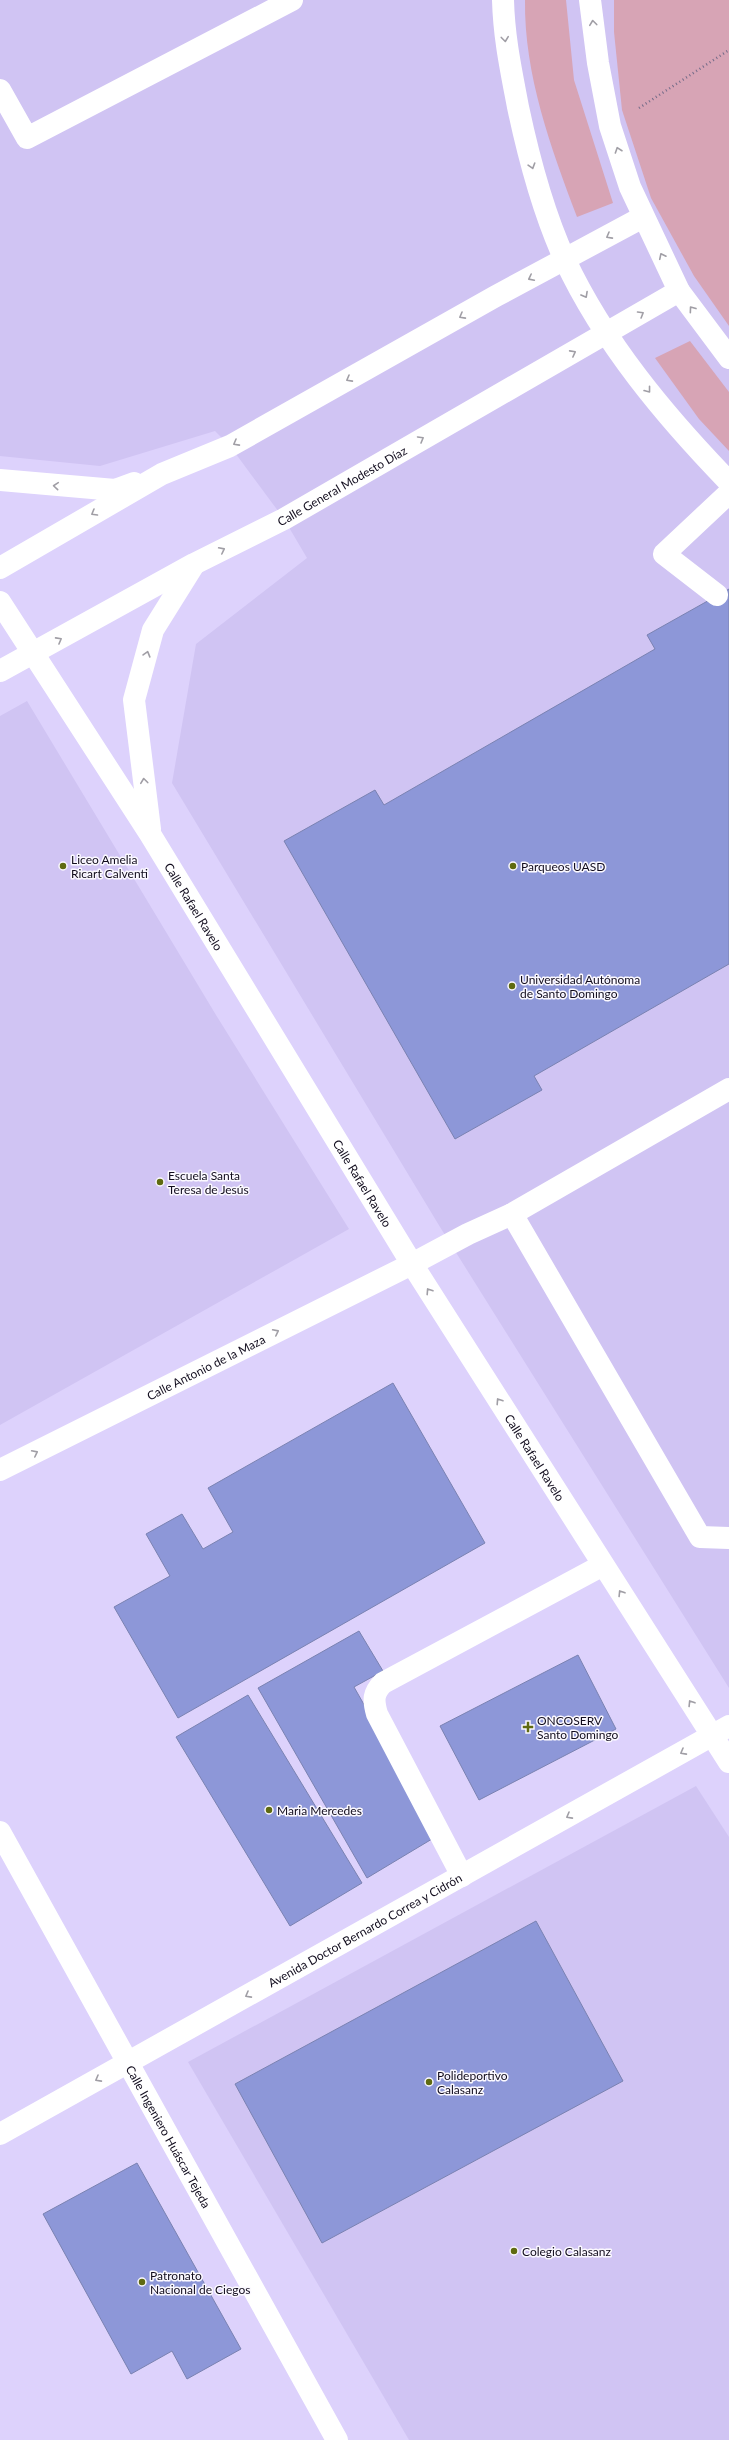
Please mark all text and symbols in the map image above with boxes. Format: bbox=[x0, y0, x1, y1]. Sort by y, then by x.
one-way arrow bbox=[589, 20, 598, 26]
one-way arrow bbox=[500, 36, 509, 42]
one-way arrow bbox=[615, 146, 623, 153]
one-way arrow bbox=[527, 162, 536, 169]
one-way arrow bbox=[606, 232, 613, 239]
one-way arrow bbox=[659, 253, 667, 261]
one-way arrow bbox=[528, 274, 535, 281]
one-way arrow bbox=[580, 290, 588, 298]
one-way arrow bbox=[690, 307, 697, 314]
one-way arrow bbox=[459, 311, 466, 318]
one-way arrow bbox=[637, 312, 644, 319]
one-way arrow bbox=[569, 350, 576, 357]
one-way arrow bbox=[346, 375, 353, 382]
one-way arrow bbox=[644, 386, 651, 393]
one-way arrow bbox=[417, 437, 424, 444]
one-way arrow bbox=[232, 438, 240, 446]
street label: Calle General Modesto Díaz bbox=[275, 442, 410, 529]
one-way arrow bbox=[53, 482, 59, 491]
one-way arrow bbox=[91, 509, 99, 516]
one-way arrow bbox=[218, 548, 225, 555]
one-way arrow bbox=[55, 637, 62, 645]
one-way arrow bbox=[142, 650, 151, 657]
one-way arrow bbox=[140, 778, 149, 784]
place label: Liceo Amelia Ricart Calventi bbox=[71, 852, 148, 881]
place label: Parqueos UASD bbox=[521, 859, 605, 874]
street label: Calle Rafael Ravelo bbox=[162, 860, 227, 953]
marker: Liceo Amelia Ricart Calventi bbox=[58, 861, 68, 871]
marker: Parqueos UASD bbox=[508, 861, 518, 871]
place label: Universidad Autónoma de Santo Domingo bbox=[520, 972, 640, 1001]
marker: Universidad Autónoma de Santo Domingo bbox=[507, 981, 517, 991]
street label: Calle Rafael Ravelo bbox=[330, 1136, 395, 1230]
place label: Escuela Santa Teresa de Jesús bbox=[168, 1168, 249, 1197]
marker: Escuela Santa Teresa de Jesús bbox=[155, 1177, 165, 1187]
one-way arrow bbox=[426, 1288, 434, 1295]
one-way arrow bbox=[272, 1329, 280, 1337]
street label: Calle Antonio de la Maza bbox=[144, 1331, 267, 1403]
one-way arrow bbox=[496, 1398, 504, 1405]
street label: Calle Rafael Ravelo bbox=[502, 1411, 568, 1504]
one-way arrow bbox=[31, 1450, 38, 1458]
one-way arrow bbox=[619, 1590, 626, 1597]
one-way arrow bbox=[688, 1700, 696, 1707]
place label: ONCOSERV Santo Domingo bbox=[537, 1713, 619, 1742]
marker: ONCOSERV Santo Domingo bbox=[522, 1721, 534, 1733]
one-way arrow bbox=[680, 1747, 687, 1755]
place label: Maria Mercedes bbox=[277, 1803, 362, 1818]
marker: Maria Mercedes bbox=[264, 1805, 274, 1815]
one-way arrow bbox=[566, 1811, 574, 1818]
street label: Avenida Doctor Bernardo Correa y Cidrón bbox=[265, 1870, 464, 1990]
one-way arrow bbox=[245, 1991, 253, 1998]
street label: Calle Ingeniero Huáscar Tejeda bbox=[123, 2062, 214, 2210]
place label: Polideportivo Calasanz bbox=[437, 2068, 508, 2097]
one-way arrow bbox=[95, 2075, 102, 2082]
marker: Polideportivo Calasanz bbox=[424, 2077, 434, 2087]
place label: Colegio Calasanz bbox=[522, 2244, 611, 2259]
marker: Colegio Calasanz bbox=[509, 2246, 519, 2256]
place label: Patronato Nacional de Ciegos bbox=[150, 2268, 250, 2297]
marker: Patronato Nacional de Ciegos bbox=[137, 2277, 147, 2287]

